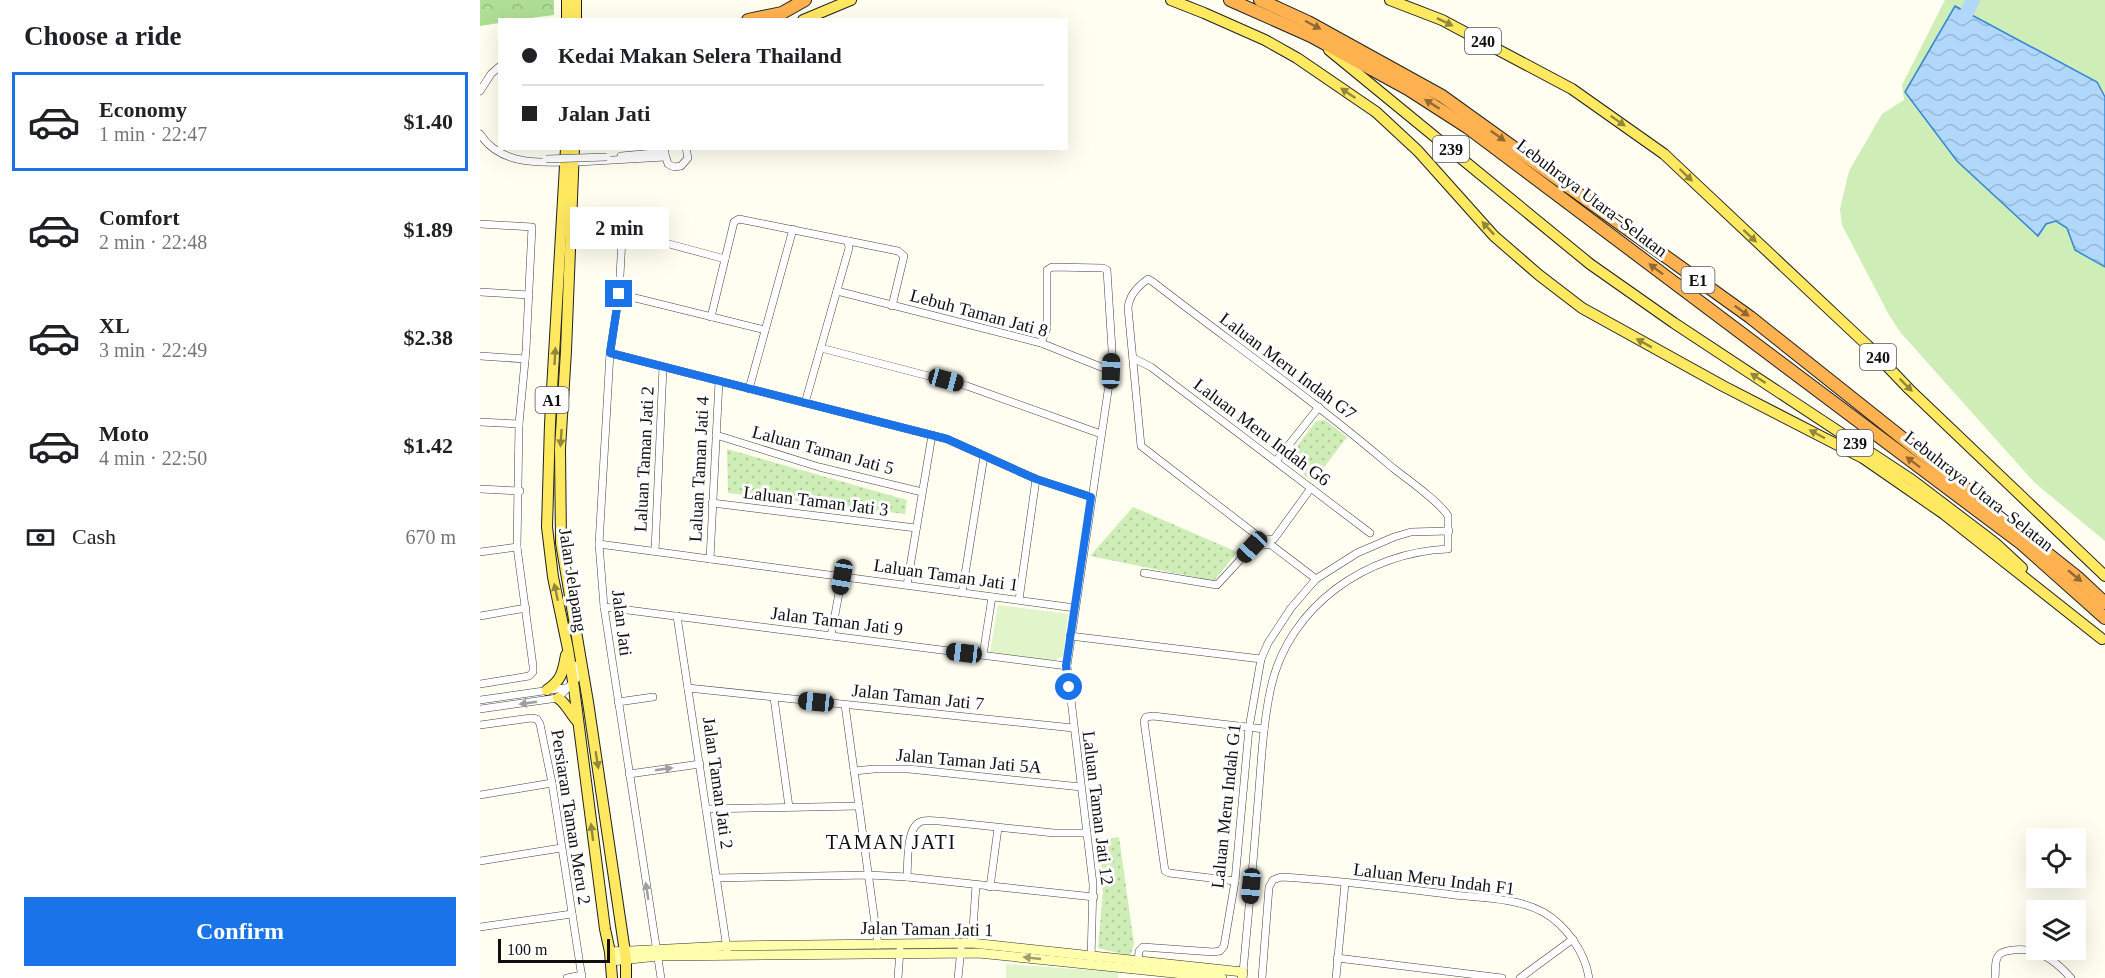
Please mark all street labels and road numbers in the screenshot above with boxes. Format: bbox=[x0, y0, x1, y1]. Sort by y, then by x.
road number: 240 bbox=[1465, 28, 1501, 54]
street label: Lebuhraya Utara–Selatan bbox=[1513, 135, 1671, 261]
road number: 239 bbox=[1433, 136, 1469, 162]
road number: E1 bbox=[1682, 267, 1714, 293]
street label: Lebuh Taman Jati 8 bbox=[908, 285, 1050, 341]
street label: Laluan Meru Indah G7 bbox=[1216, 308, 1360, 424]
road number: 240 bbox=[1860, 344, 1896, 370]
street label: Laluan Meru Indah G6 bbox=[1190, 374, 1334, 490]
street label: Laluan Taman Jati 2 bbox=[630, 386, 658, 532]
road number: A1 bbox=[536, 387, 568, 413]
street label: Laluan Taman Jati 4 bbox=[685, 396, 713, 542]
street label: Laluan Taman Jati 5 bbox=[750, 421, 896, 479]
street label: Lebuhraya Utara–Selatan bbox=[1901, 427, 2057, 555]
road number: 239 bbox=[1837, 430, 1873, 456]
street label: Laluan Taman Jati 3 bbox=[742, 482, 890, 520]
street label: Jalan Jelapang bbox=[555, 527, 591, 633]
street label: Laluan Taman Jati 1 bbox=[872, 555, 1020, 595]
street label: Jalan Jati bbox=[608, 589, 636, 657]
street label: Jalan Taman Jati 9 bbox=[770, 603, 904, 639]
street label: Jalan Taman Jati 7 bbox=[851, 680, 985, 714]
street label: Jalan Taman Jati 2 bbox=[699, 716, 737, 850]
street label: Laluan Meru Indah G1 bbox=[1207, 723, 1245, 889]
street label: Persiaran Taman Meru 2 bbox=[547, 728, 595, 906]
street label: Laluan Taman Jati 12 bbox=[1079, 730, 1117, 886]
street label: Jalan Taman Jati 5A bbox=[895, 745, 1043, 777]
street label: Laluan Meru Indah F1 bbox=[1352, 859, 1516, 899]
street label: Jalan Taman Jati 1 bbox=[860, 918, 994, 940]

